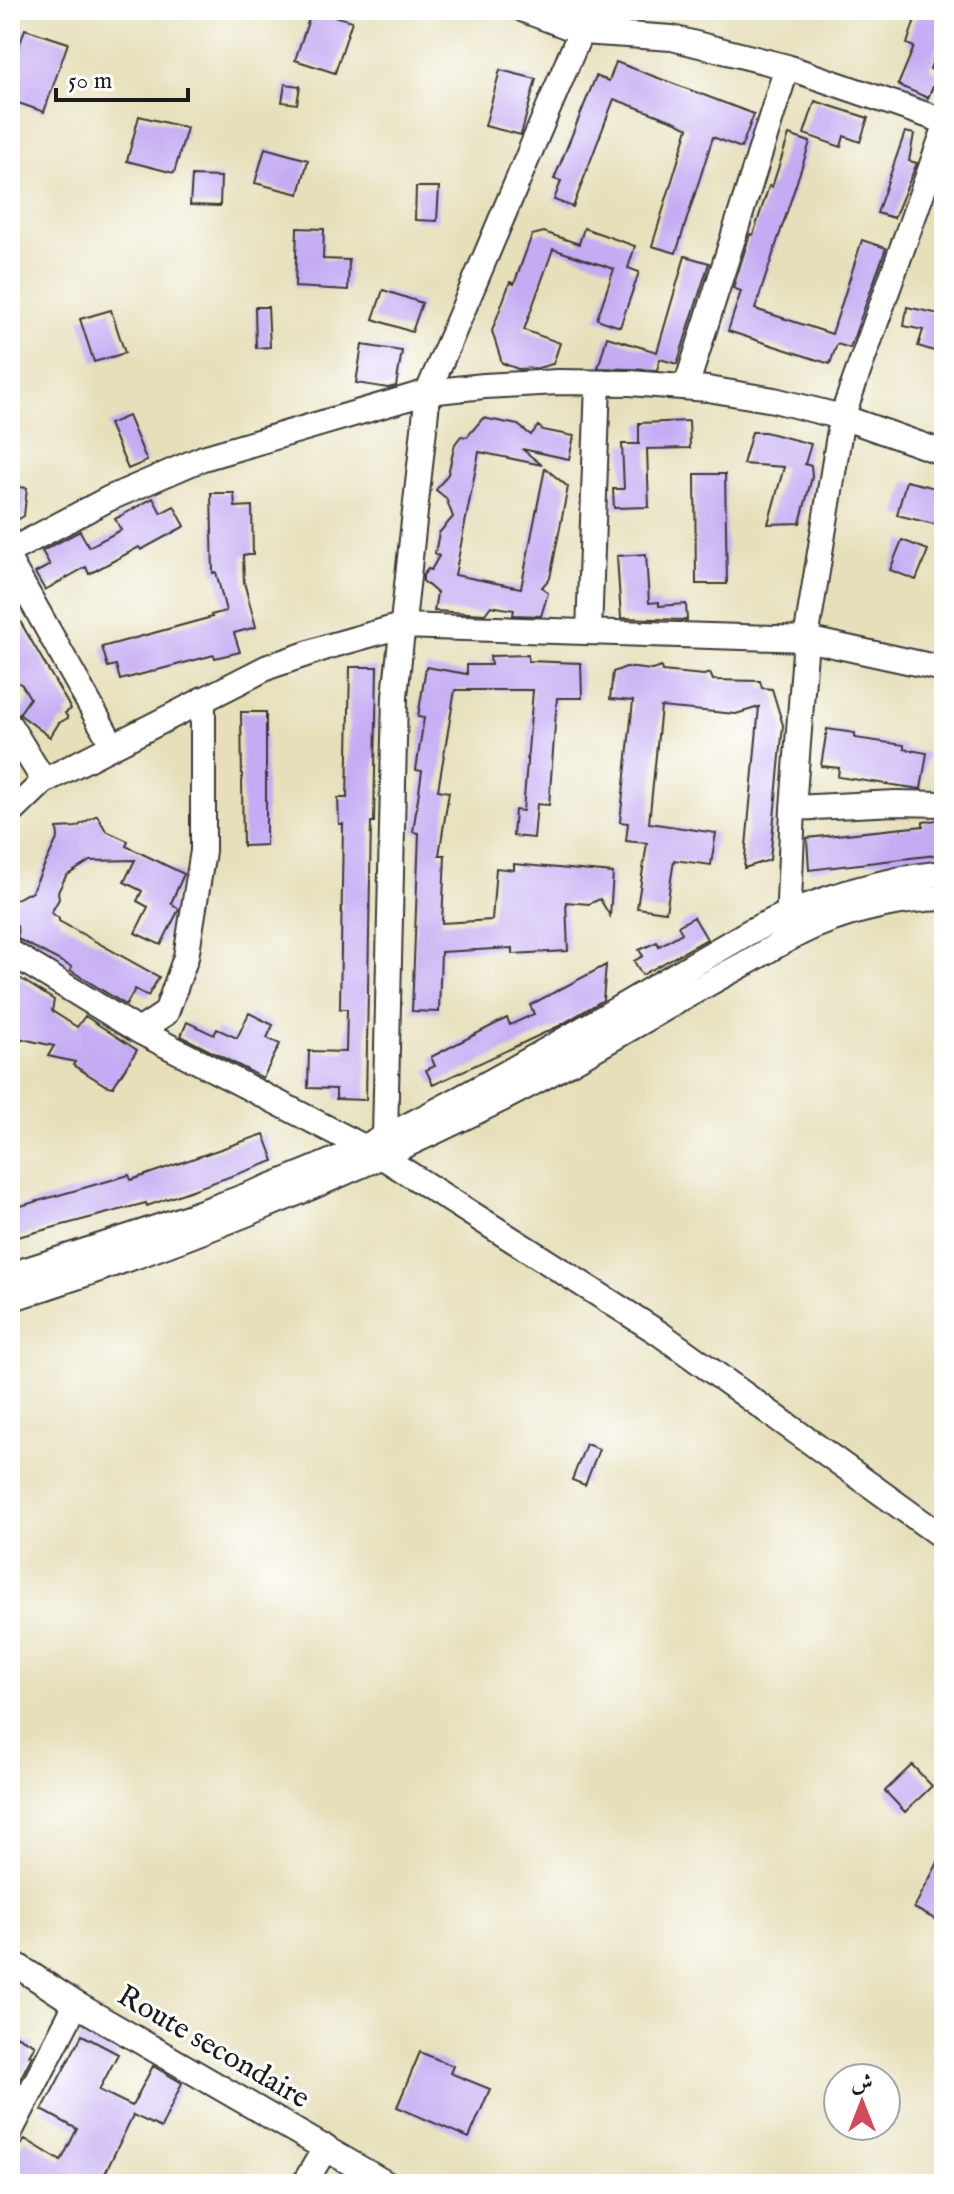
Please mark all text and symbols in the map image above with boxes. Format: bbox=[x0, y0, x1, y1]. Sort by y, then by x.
scale bar bbox=[56, 52, 188, 102]
text: 50 m bbox=[68, 66, 112, 97]
street label: Route secondaire bbox=[110, 1977, 316, 2118]
north arrow bbox=[822, 2062, 902, 2142]
text: ش bbox=[851, 2070, 873, 2098]

